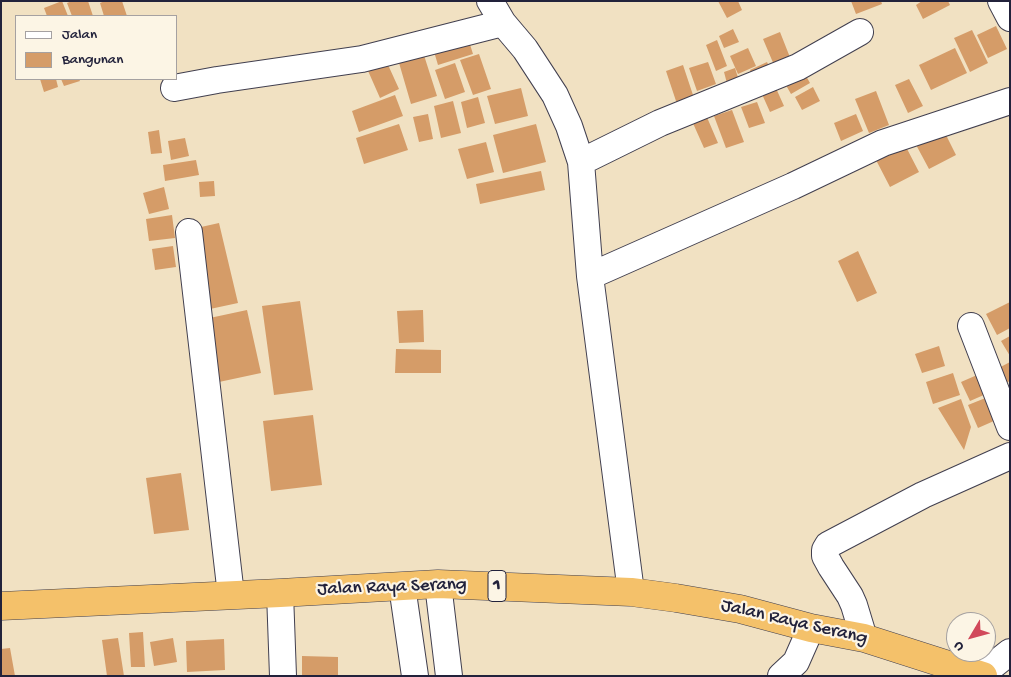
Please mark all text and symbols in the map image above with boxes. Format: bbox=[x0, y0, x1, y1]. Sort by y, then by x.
legend bbox=[15, 15, 178, 80]
text: Jalan bbox=[62, 26, 97, 44]
text: Bangunan bbox=[62, 51, 123, 69]
road number: 1 bbox=[488, 570, 506, 602]
street label: Jalan Raya Serang bbox=[317, 574, 467, 602]
street label: Jalan Raya Serang bbox=[719, 595, 869, 651]
north arrow bbox=[946, 612, 996, 662]
text: U bbox=[950, 637, 969, 654]

